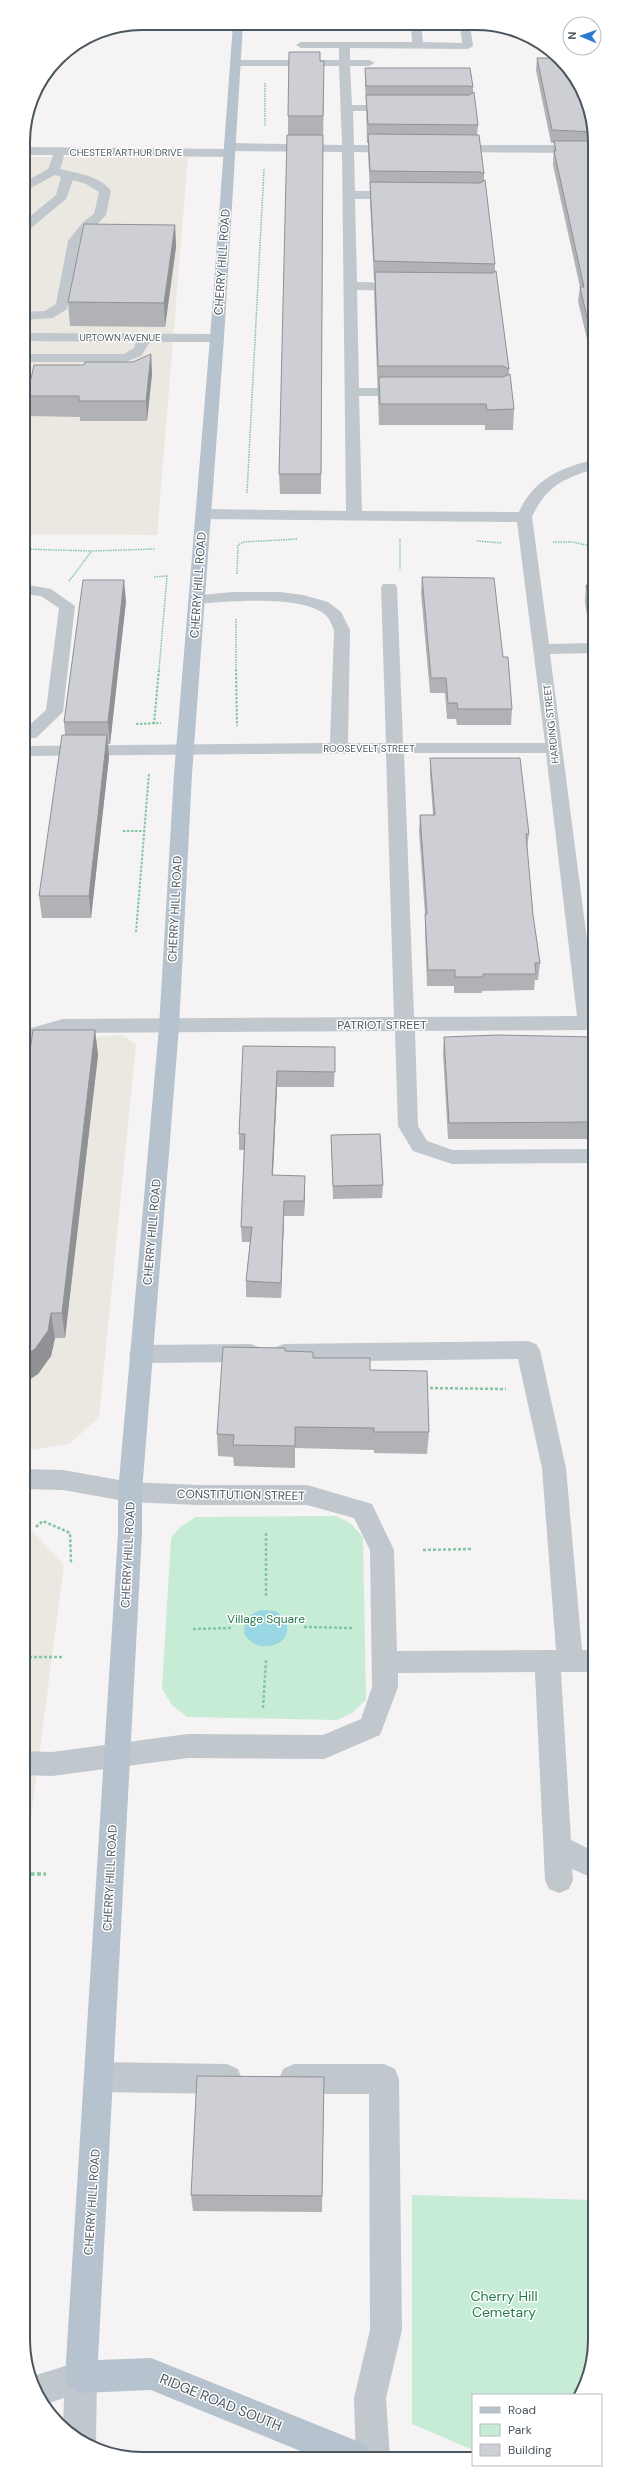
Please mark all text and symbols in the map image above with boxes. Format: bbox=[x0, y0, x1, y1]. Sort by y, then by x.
north arrow bbox=[562, 16, 602, 56]
text: N bbox=[565, 31, 579, 40]
street label: CHESTER ARTHUR DRIVE bbox=[70, 146, 183, 159]
street label: CHERRY HILL ROAD bbox=[210, 208, 234, 316]
street label: UPTOWN AVENUE bbox=[79, 331, 161, 344]
street label: CHERRY HILL ROAD bbox=[186, 531, 210, 639]
street label: HARDING STREET bbox=[540, 683, 562, 764]
street label: ROOSEVELT STREET bbox=[323, 742, 415, 755]
street label: CHERRY HILL ROAD bbox=[164, 855, 186, 963]
street label: PATRIOT STREET bbox=[337, 1017, 427, 1033]
street label: CHERRY HILL ROAD bbox=[139, 1178, 165, 1286]
street label: CONSTITUTION STREET bbox=[177, 1486, 306, 1504]
street label: CHERRY HILL ROAD bbox=[117, 1501, 139, 1609]
park label: Village Square bbox=[227, 1611, 305, 1627]
street label: CHERRY HILL ROAD bbox=[99, 1824, 121, 1932]
street label: CHERRY HILL ROAD bbox=[80, 2148, 104, 2256]
park label: Cherry Hill Cemetary bbox=[470, 2287, 538, 2321]
street label: RIDGE ROAD SOUTH bbox=[157, 2369, 285, 2435]
legend bbox=[472, 2394, 602, 2466]
text: Road bbox=[508, 2402, 536, 2418]
text: Park bbox=[508, 2422, 532, 2438]
text: Building bbox=[508, 2442, 552, 2458]

